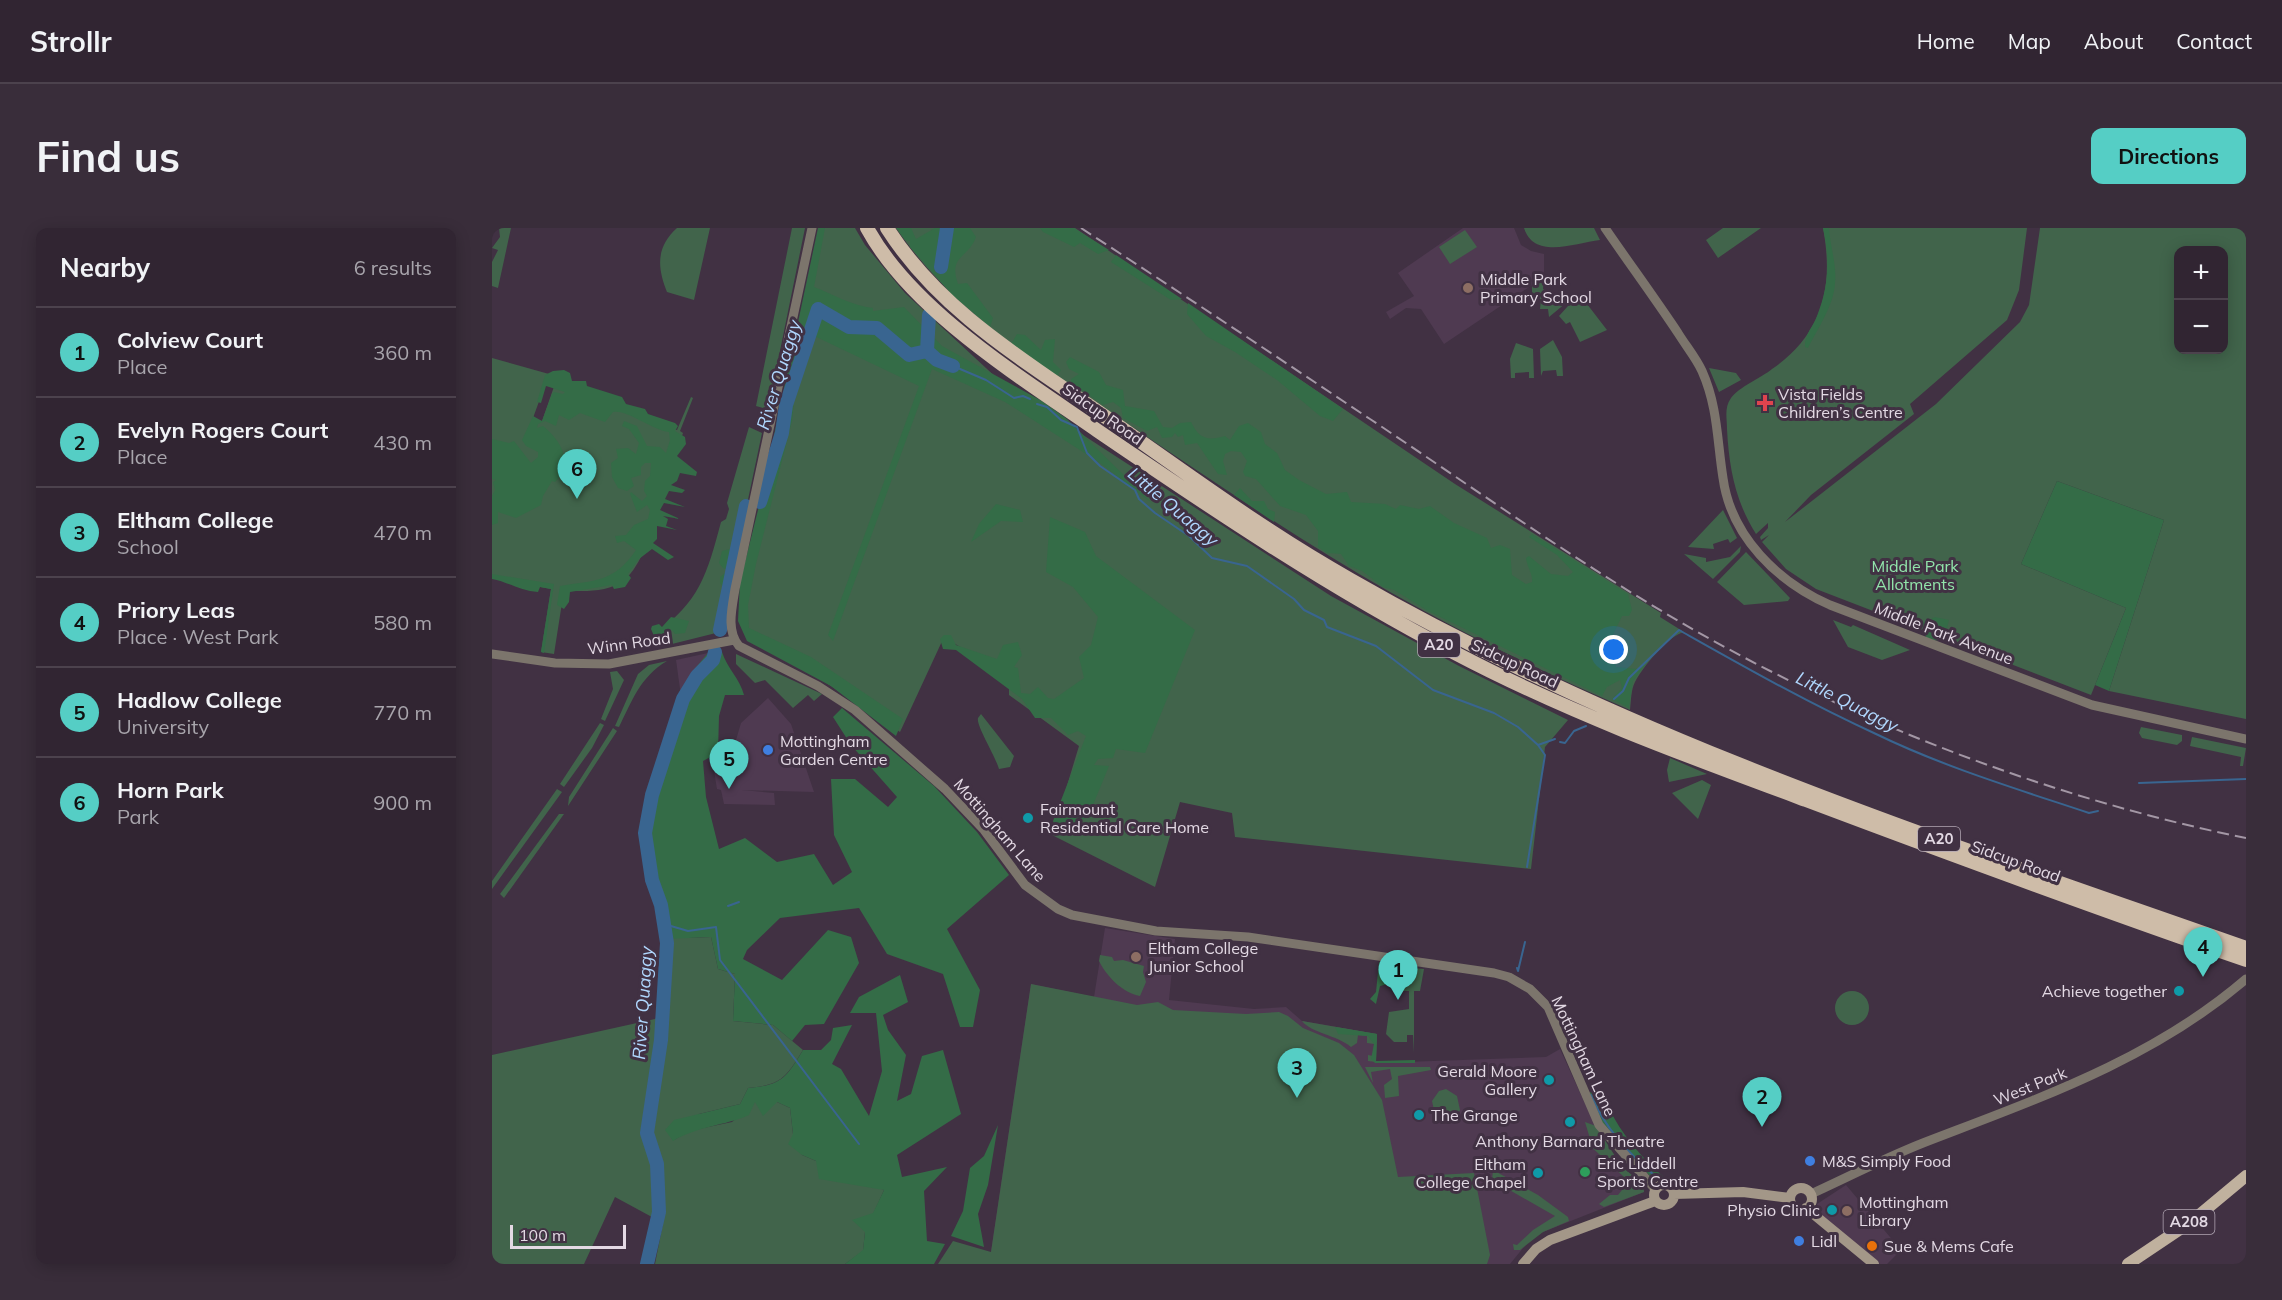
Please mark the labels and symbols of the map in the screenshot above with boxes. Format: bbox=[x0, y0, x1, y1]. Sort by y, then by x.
place label: Middle Park Primary School bbox=[1480, 269, 1592, 307]
marker: Middle Park Primary School bbox=[1461, 281, 1475, 295]
water label: River Quaggy bbox=[751, 316, 807, 433]
street label: Sidcup Road bbox=[1059, 379, 1147, 449]
place label: Vista Fields Children’s Centre bbox=[1778, 384, 1903, 422]
marker: Vista Fields Children’s Centre bbox=[1756, 394, 1774, 412]
pin: 6 bbox=[558, 450, 596, 499]
water label: Little Quaggy bbox=[1123, 462, 1225, 552]
park label: Middle Park Allotments bbox=[1871, 556, 1959, 594]
street label: Middle Park Avenue bbox=[1872, 597, 2016, 669]
street label: Winn Road bbox=[586, 627, 672, 659]
road number: A20 bbox=[1418, 633, 1460, 657]
street label: Sidcup Road bbox=[1468, 634, 1562, 692]
your location bbox=[1599, 635, 1628, 664]
water label: Little Quaggy bbox=[1792, 666, 1903, 738]
place label: Mottingham Garden Centre bbox=[780, 731, 887, 769]
pin: 5 bbox=[710, 740, 748, 789]
marker: Mottingham Garden Centre bbox=[761, 743, 775, 757]
street label: Mottingham Lane bbox=[950, 774, 1050, 886]
place label: Fairmount Residential Care Home bbox=[1040, 799, 1209, 837]
marker: Fairmount Residential Care Home bbox=[1021, 811, 1035, 825]
road number: A20 bbox=[1918, 827, 1960, 851]
street label: Sidcup Road bbox=[1969, 836, 2063, 886]
pin: 4 bbox=[2184, 928, 2222, 977]
place label: Eltham College Junior School bbox=[1148, 938, 1258, 976]
water label: River Quaggy bbox=[627, 944, 658, 1060]
marker: Eltham College Junior School bbox=[1129, 950, 1143, 964]
pin: 1 bbox=[1378, 950, 1418, 1000]
place label: Achieve together bbox=[2042, 981, 2167, 1001]
marker: Achieve together bbox=[2172, 984, 2186, 998]
street label: Mottingham Lane bbox=[1547, 993, 1621, 1119]
pin: 3 bbox=[1278, 1048, 1316, 1098]
place label: Gerald Moore Gallery bbox=[1437, 1061, 1537, 1099]
street label: West Park bbox=[1991, 1062, 2070, 1110]
marker: Gerald Moore Gallery bbox=[1542, 1073, 1556, 1087]
pin: 2 bbox=[1742, 1078, 1782, 1127]
place label: The Grange bbox=[1431, 1105, 1518, 1125]
marker: The Grange bbox=[1412, 1108, 1426, 1122]
marker: Anthony Barnard Theatre bbox=[1563, 1115, 1577, 1129]
place label: Anthony Barnard Theatre bbox=[1475, 1131, 1665, 1151]
place label: M&S Simply Food bbox=[1822, 1151, 1951, 1171]
place label: Eric Liddell Sports Centre bbox=[1597, 1153, 1698, 1191]
place label: Eltham College Chapel bbox=[1416, 1154, 1526, 1192]
marker: M&S Simply Food bbox=[1803, 1154, 1817, 1168]
marker: Eric Liddell Sports Centre bbox=[1578, 1165, 1592, 1179]
marker: Eltham College Chapel bbox=[1531, 1166, 1545, 1180]
place label: Mottingham Library bbox=[1859, 1192, 1949, 1230]
place label: Physio Clinic bbox=[1727, 1200, 1820, 1220]
marker: Physio Clinic bbox=[1825, 1203, 1839, 1217]
marker: Mottingham Library bbox=[1840, 1204, 1854, 1218]
road number: A208 bbox=[2164, 1210, 2214, 1234]
scale bar bbox=[510, 1222, 626, 1250]
place label: Lidl bbox=[1811, 1231, 1837, 1251]
marker: Lidl bbox=[1792, 1234, 1806, 1248]
place label: Sue & Mems Cafe bbox=[1884, 1236, 2014, 1256]
marker: Sue & Mems Cafe bbox=[1865, 1239, 1879, 1253]

